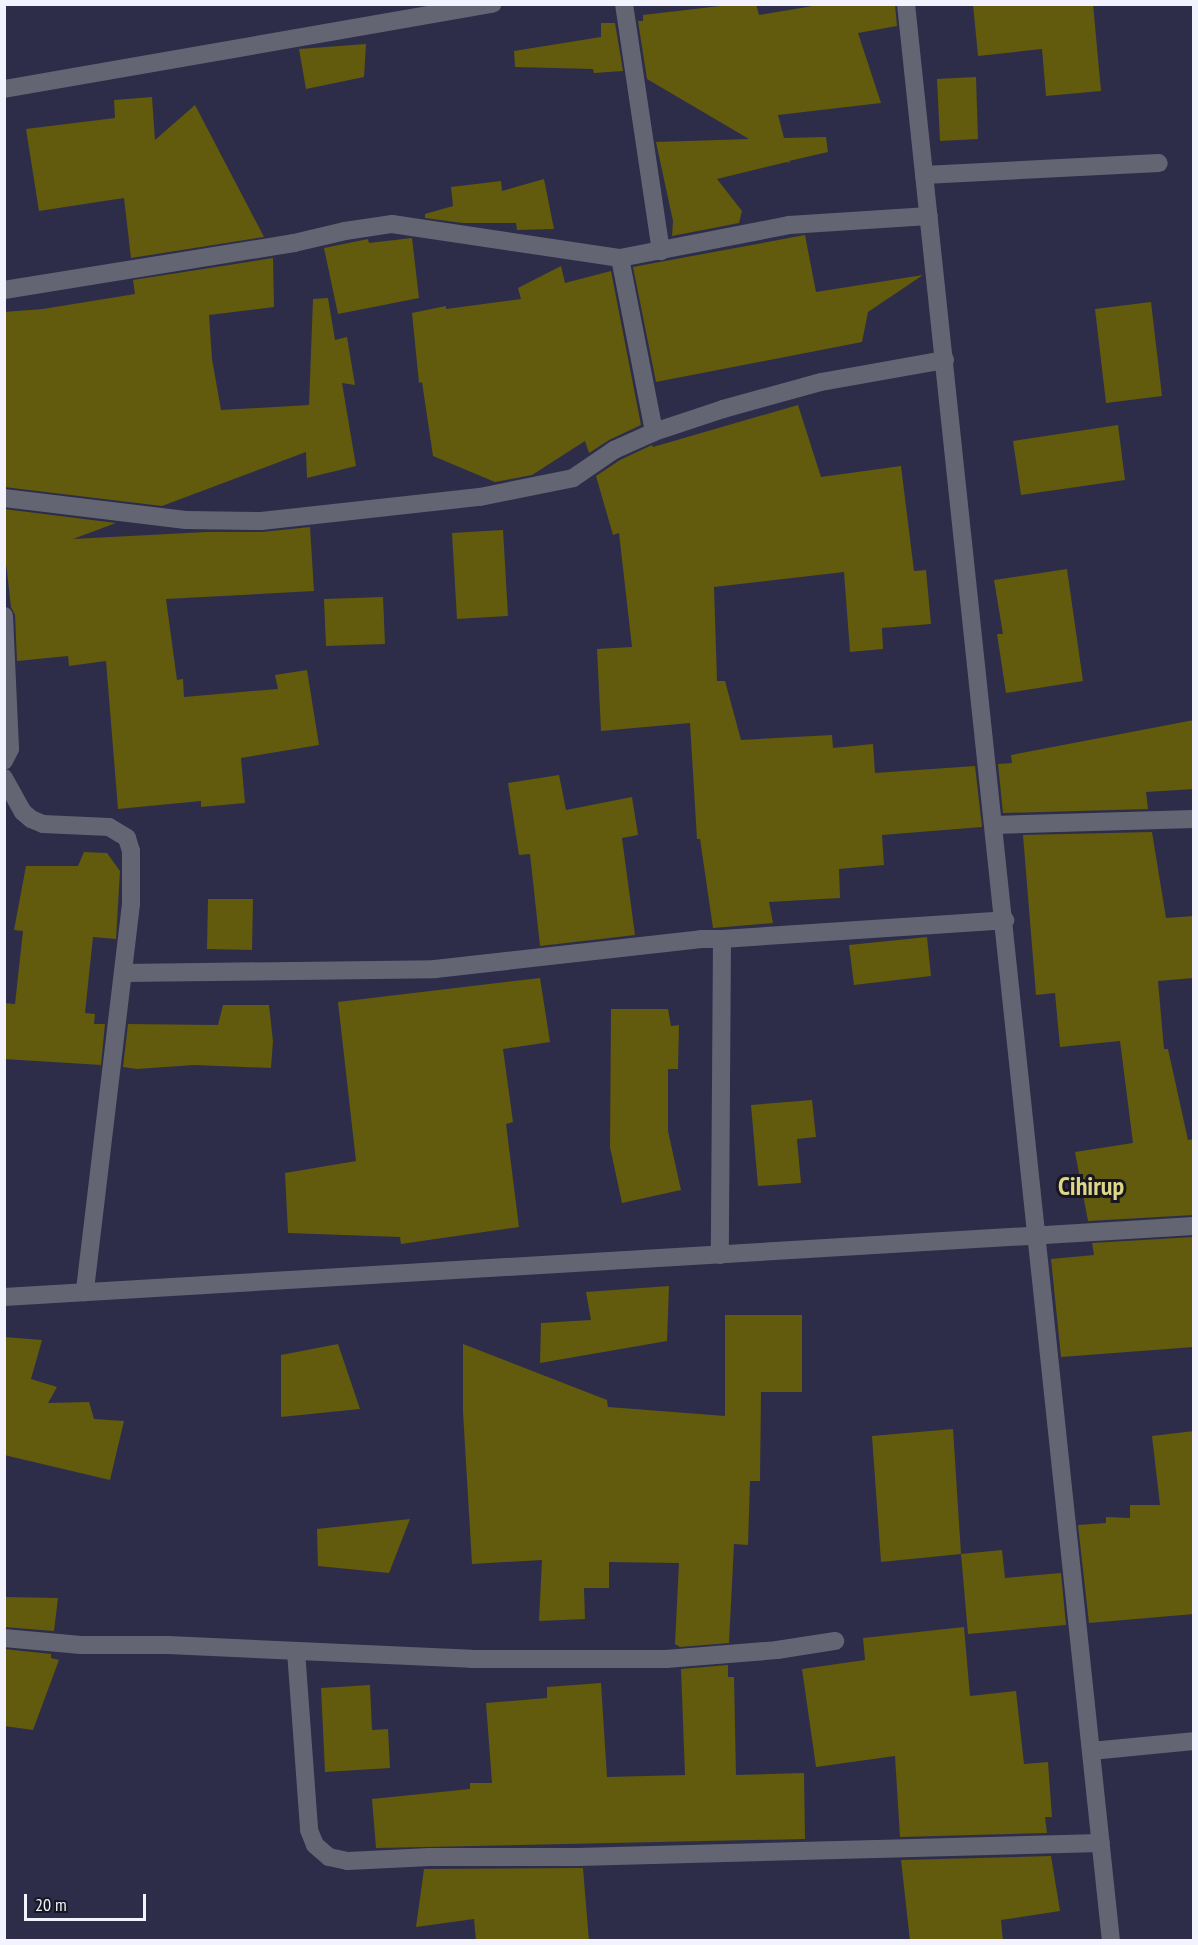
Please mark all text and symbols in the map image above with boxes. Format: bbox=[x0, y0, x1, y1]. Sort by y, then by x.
district label: Cihirup bbox=[1058, 1170, 1124, 1202]
scale bar bbox=[27, 1882, 148, 1920]
text: 20 m bbox=[35, 1893, 67, 1916]

